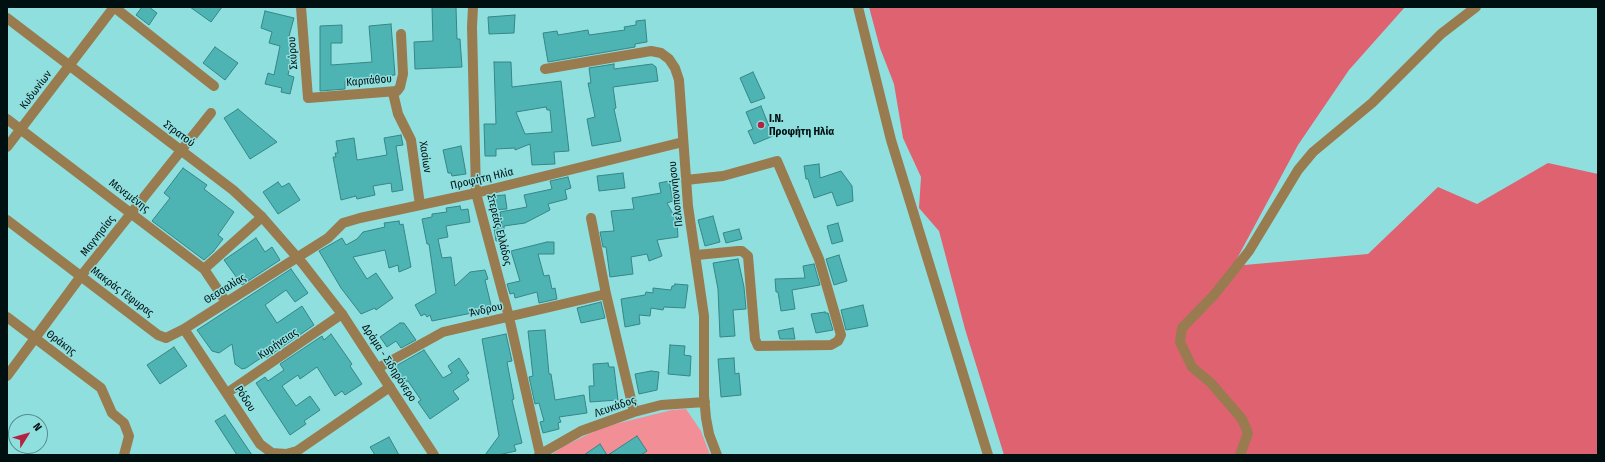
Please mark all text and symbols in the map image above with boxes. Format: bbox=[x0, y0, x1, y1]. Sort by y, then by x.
street label: Σκύρου bbox=[285, 36, 301, 70]
street label: Κυδωνίων bbox=[17, 68, 55, 112]
street label: Καρπάθου bbox=[346, 72, 392, 90]
place label: Ι.Ν. Προφήτη Ηλία bbox=[769, 112, 834, 138]
street label: Στρατού bbox=[161, 118, 197, 150]
marker: Ι.Ν. Προφήτη Ηλία bbox=[756, 120, 766, 130]
street label: Χασίων bbox=[416, 140, 434, 174]
street label: Πελοποννήσου bbox=[666, 161, 686, 227]
street label: Προφήτη Ηλία bbox=[449, 165, 515, 193]
street label: Μενεμένης bbox=[106, 176, 152, 216]
street label: Στερεάς Ελλάδος bbox=[484, 193, 514, 267]
street label: Μαγνησίας bbox=[78, 213, 118, 259]
street label: Μακράς Γέφυρας bbox=[88, 264, 156, 320]
street label: Θεσσαλίας bbox=[202, 271, 248, 307]
street label: Άνδρου bbox=[468, 300, 504, 320]
street label: Δράμα - Σιδηρόνερο bbox=[359, 322, 419, 404]
street label: Κυρήνειας bbox=[256, 326, 300, 362]
street label: Θράκης bbox=[43, 327, 79, 359]
street label: Ρόδου bbox=[232, 384, 258, 414]
street label: Λευκάδος bbox=[592, 394, 638, 420]
north arrow bbox=[8, 414, 48, 454]
text: N bbox=[30, 421, 44, 434]

